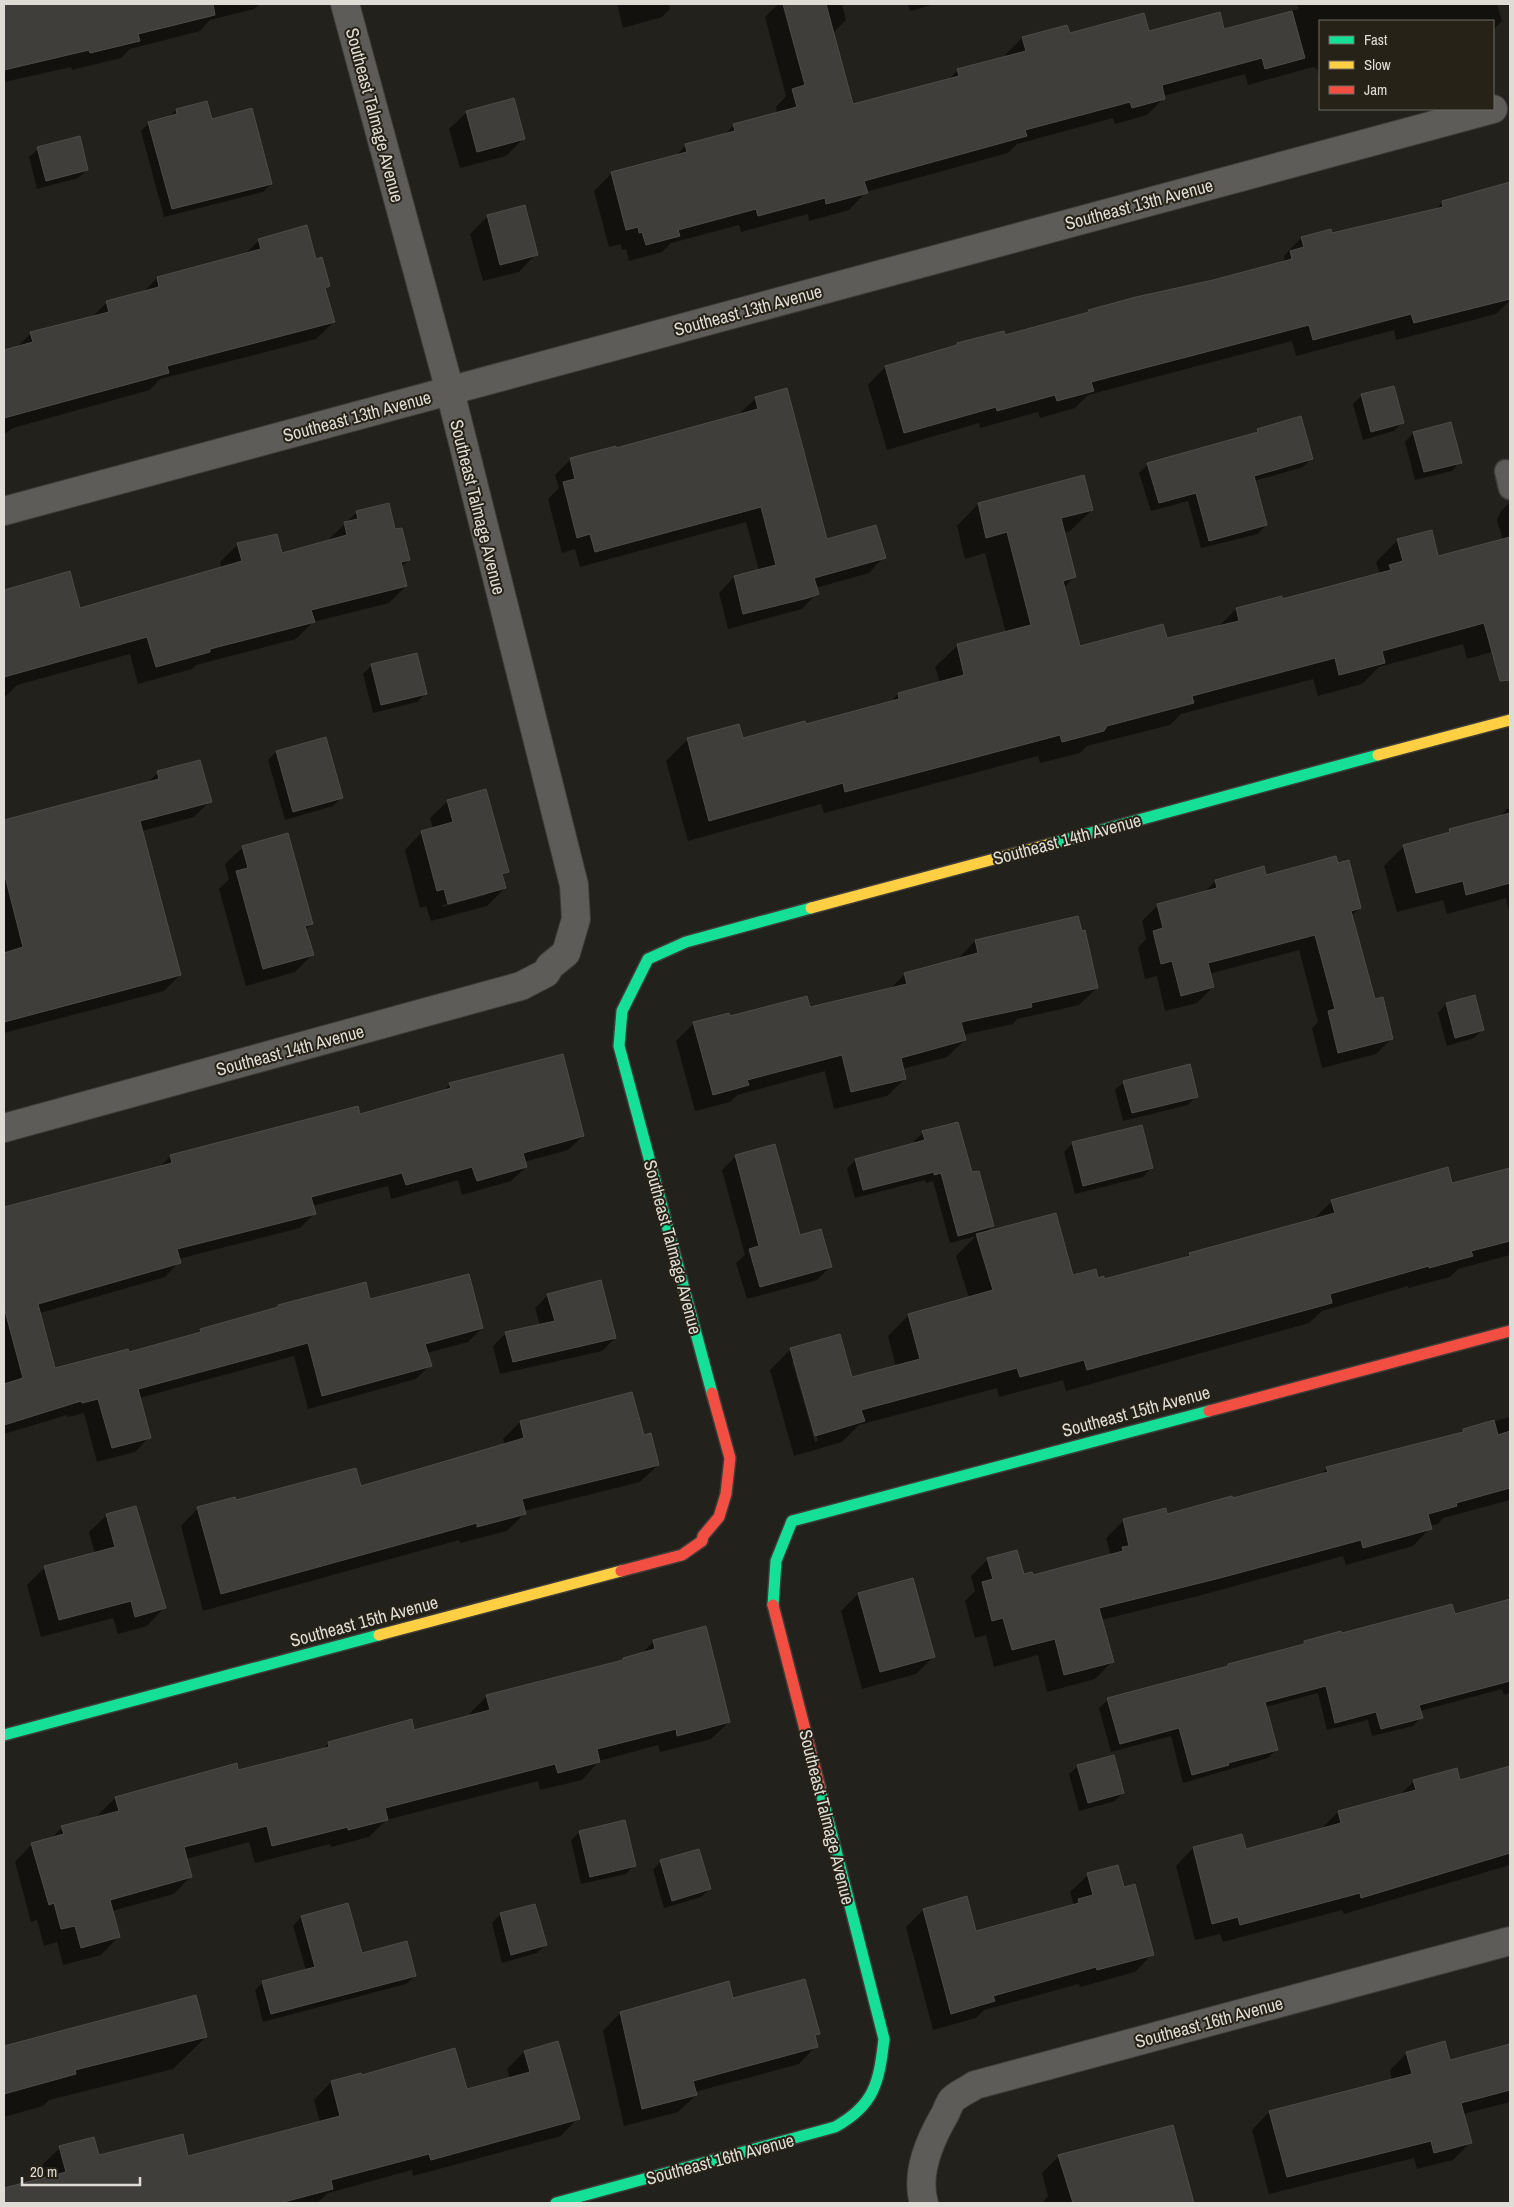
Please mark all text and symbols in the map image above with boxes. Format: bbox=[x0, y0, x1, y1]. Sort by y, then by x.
legend bbox=[1319, 20, 1494, 110]
street label: Southeast Talmage Avenue bbox=[340, 25, 410, 205]
text: Fast bbox=[1364, 29, 1388, 50]
text: Slow bbox=[1364, 54, 1391, 75]
text: Jam bbox=[1364, 79, 1387, 100]
street label: Southeast 13th Avenue bbox=[1062, 172, 1216, 236]
street label: Southeast 13th Avenue bbox=[671, 278, 825, 342]
street label: Southeast 13th Avenue bbox=[280, 384, 434, 448]
street label: Southeast Talmage Avenue bbox=[444, 417, 512, 597]
street label: Southeast 14th Avenue bbox=[990, 807, 1144, 871]
street label: Southeast 14th Avenue bbox=[213, 1018, 367, 1082]
street label: Southeast Talmage Avenue bbox=[638, 1157, 708, 1337]
street label: Southeast 15th Avenue bbox=[1059, 1379, 1213, 1443]
street label: Southeast 15th Avenue bbox=[287, 1589, 441, 1653]
street label: Southeast Talmage Avenue bbox=[793, 1727, 861, 1907]
street label: Southeast 16th Avenue bbox=[1132, 1990, 1286, 2054]
street label: Southeast 16th Avenue bbox=[643, 2127, 797, 2191]
scale bar bbox=[22, 2154, 140, 2186]
text: 20 m bbox=[30, 2161, 57, 2182]

